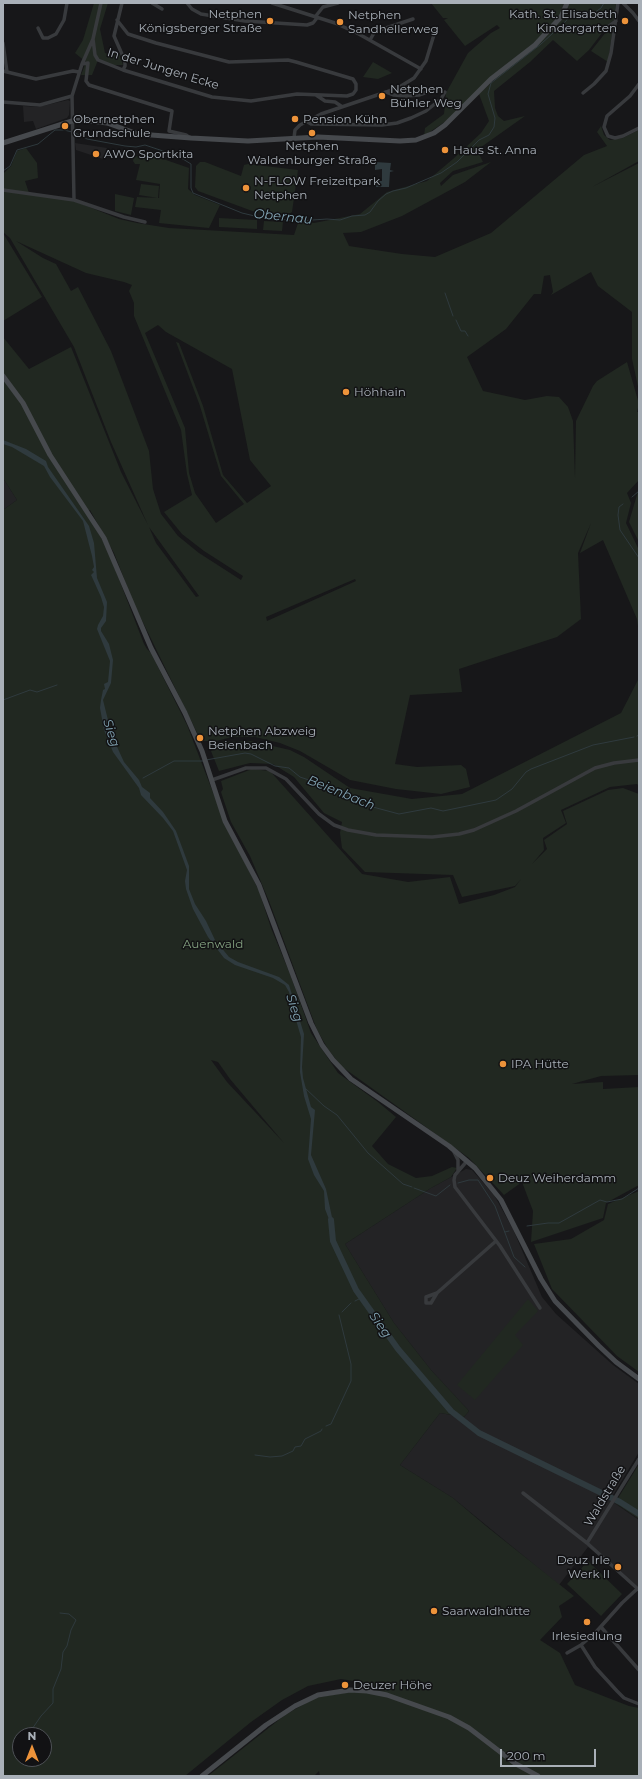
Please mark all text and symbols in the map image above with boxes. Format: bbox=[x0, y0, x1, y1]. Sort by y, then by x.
place label: Netphen Königsberger Straße bbox=[138, 7, 262, 35]
place label: Kath. St. Elisabeth Kindergarten bbox=[509, 7, 617, 35]
place label: Netphen Sandhellerweg bbox=[348, 8, 439, 36]
marker: Netphen Königsberger Straße bbox=[265, 16, 275, 26]
marker: Kath. St. Elisabeth Kindergarten bbox=[620, 16, 630, 26]
marker: Netphen Sandhellerweg bbox=[335, 17, 345, 27]
street label: In der Jungen Ecke bbox=[105, 45, 221, 93]
place label: Netphen Bühler Weg bbox=[390, 82, 462, 110]
marker: Netphen Bühler Weg bbox=[377, 91, 387, 101]
place label: Obernetphen Grundschule bbox=[73, 112, 155, 140]
place label: Pension Kühn bbox=[303, 112, 387, 126]
marker: Pension Kühn bbox=[290, 114, 300, 124]
marker: Obernetphen Grundschule bbox=[60, 121, 70, 131]
marker: Netphen Waldenburger Straße bbox=[307, 128, 317, 138]
place label: Netphen Waldenburger Straße bbox=[247, 139, 377, 167]
place label: Haus St. Anna bbox=[453, 143, 537, 157]
marker: Haus St. Anna bbox=[440, 145, 450, 155]
place label: AWO Sportkita bbox=[104, 147, 193, 161]
marker: AWO Sportkita bbox=[91, 149, 101, 159]
place label: N-FLOW Freizeitpark Netphen bbox=[254, 174, 380, 202]
marker: N-FLOW Freizeitpark Netphen bbox=[241, 183, 251, 193]
water label: Obernau bbox=[253, 206, 313, 228]
place label: Höhhain bbox=[354, 385, 406, 399]
marker: Höhhain bbox=[341, 387, 351, 397]
water label: Sieg bbox=[99, 717, 123, 749]
place label: Netphen Abzweig Beienbach bbox=[208, 724, 316, 752]
marker: Netphen Abzweig Beienbach bbox=[195, 733, 205, 743]
water label: Beienbach bbox=[305, 772, 377, 814]
park label: Auenwald bbox=[183, 937, 243, 951]
water label: Sieg bbox=[282, 992, 306, 1024]
place label: IPA Hütte bbox=[511, 1057, 569, 1071]
marker: IPA Hütte bbox=[498, 1059, 508, 1069]
place label: Deuz Weiherdamm bbox=[498, 1171, 616, 1185]
marker: Deuz Weiherdamm bbox=[485, 1173, 495, 1183]
water label: Sieg bbox=[366, 1309, 394, 1341]
street label: Waldstraße bbox=[581, 1463, 629, 1529]
place label: Deuz Irle Werk II bbox=[557, 1553, 610, 1581]
marker: Deuz Irle Werk II bbox=[613, 1562, 623, 1572]
place label: Saarwaldhütte bbox=[442, 1604, 530, 1618]
marker: Saarwaldhütte bbox=[429, 1606, 439, 1616]
marker: Irlesiedlung bbox=[582, 1617, 592, 1627]
place label: Irlesiedlung bbox=[552, 1629, 622, 1643]
place label: Deuzer Höhe bbox=[353, 1678, 432, 1692]
marker: Deuzer Höhe bbox=[340, 1680, 350, 1690]
north arrow bbox=[12, 1727, 52, 1767]
text: N bbox=[28, 1729, 36, 1743]
scale bar bbox=[502, 1741, 598, 1767]
text: 200 m bbox=[507, 1748, 546, 1763]

